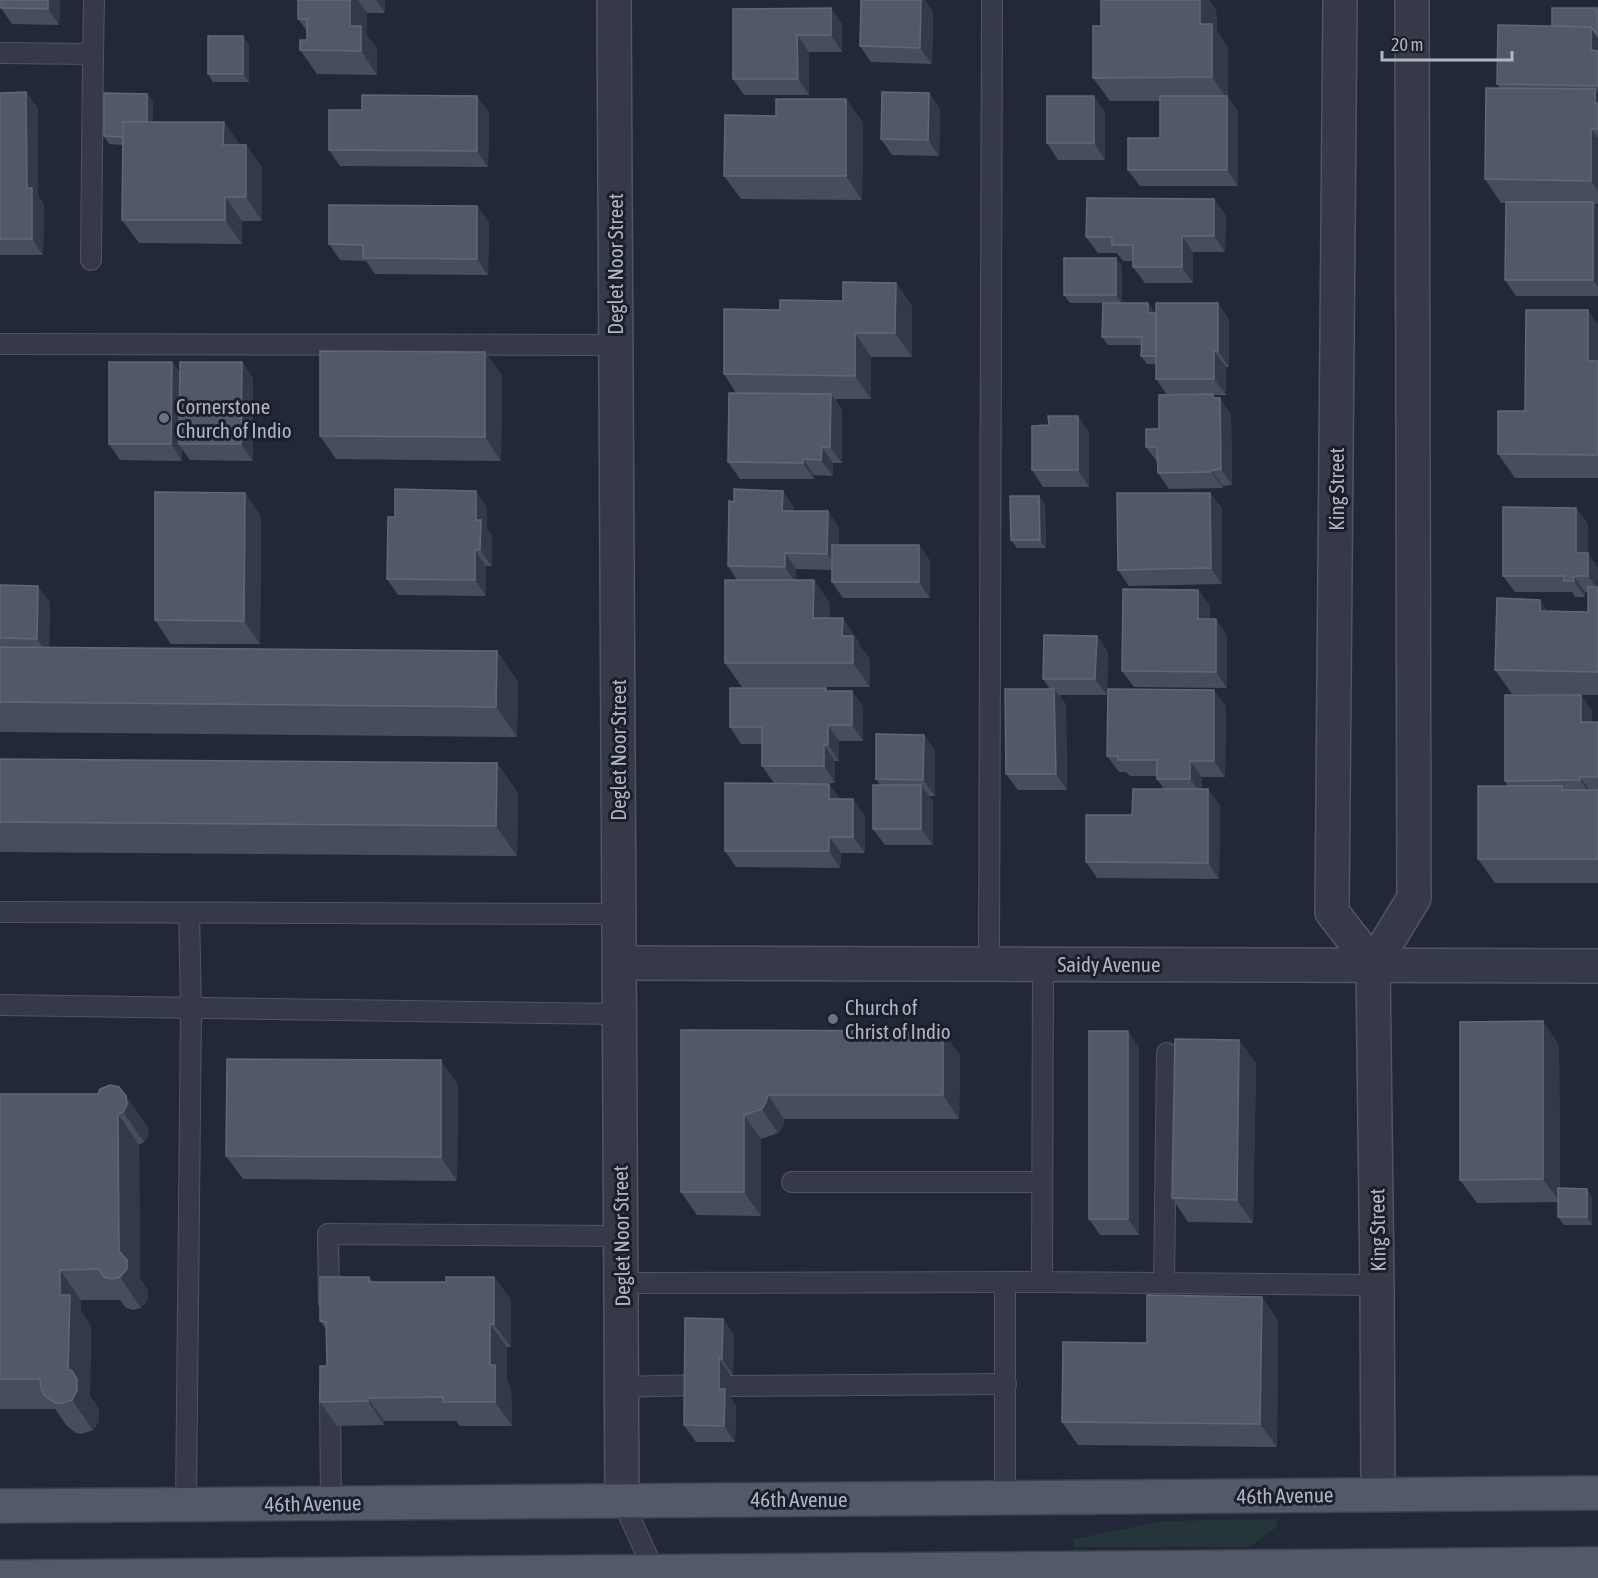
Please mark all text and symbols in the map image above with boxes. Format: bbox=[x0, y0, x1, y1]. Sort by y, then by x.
scale bar bbox=[1382, 24, 1512, 62]
text: 20 m bbox=[1391, 34, 1423, 55]
street label: Deglet Noor Street bbox=[603, 193, 627, 335]
place label: Cornerstone Church of Indio bbox=[176, 394, 292, 442]
marker: Cornerstone Church of Indio bbox=[157, 411, 171, 425]
street label: King Street bbox=[1324, 447, 1348, 531]
street label: Deglet Noor Street bbox=[606, 679, 630, 821]
street label: Saidy Avenue bbox=[1057, 952, 1161, 976]
place label: Church of Christ of Indio bbox=[845, 995, 951, 1043]
marker: Church of Christ of Indio bbox=[826, 1012, 840, 1026]
street label: Deglet Noor Street bbox=[608, 1165, 634, 1307]
street label: King Street bbox=[1364, 1188, 1390, 1272]
street label: 46th Avenue bbox=[1236, 1482, 1334, 1508]
street label: 46th Avenue bbox=[751, 1487, 847, 1511]
street label: 46th Avenue bbox=[264, 1490, 362, 1516]

